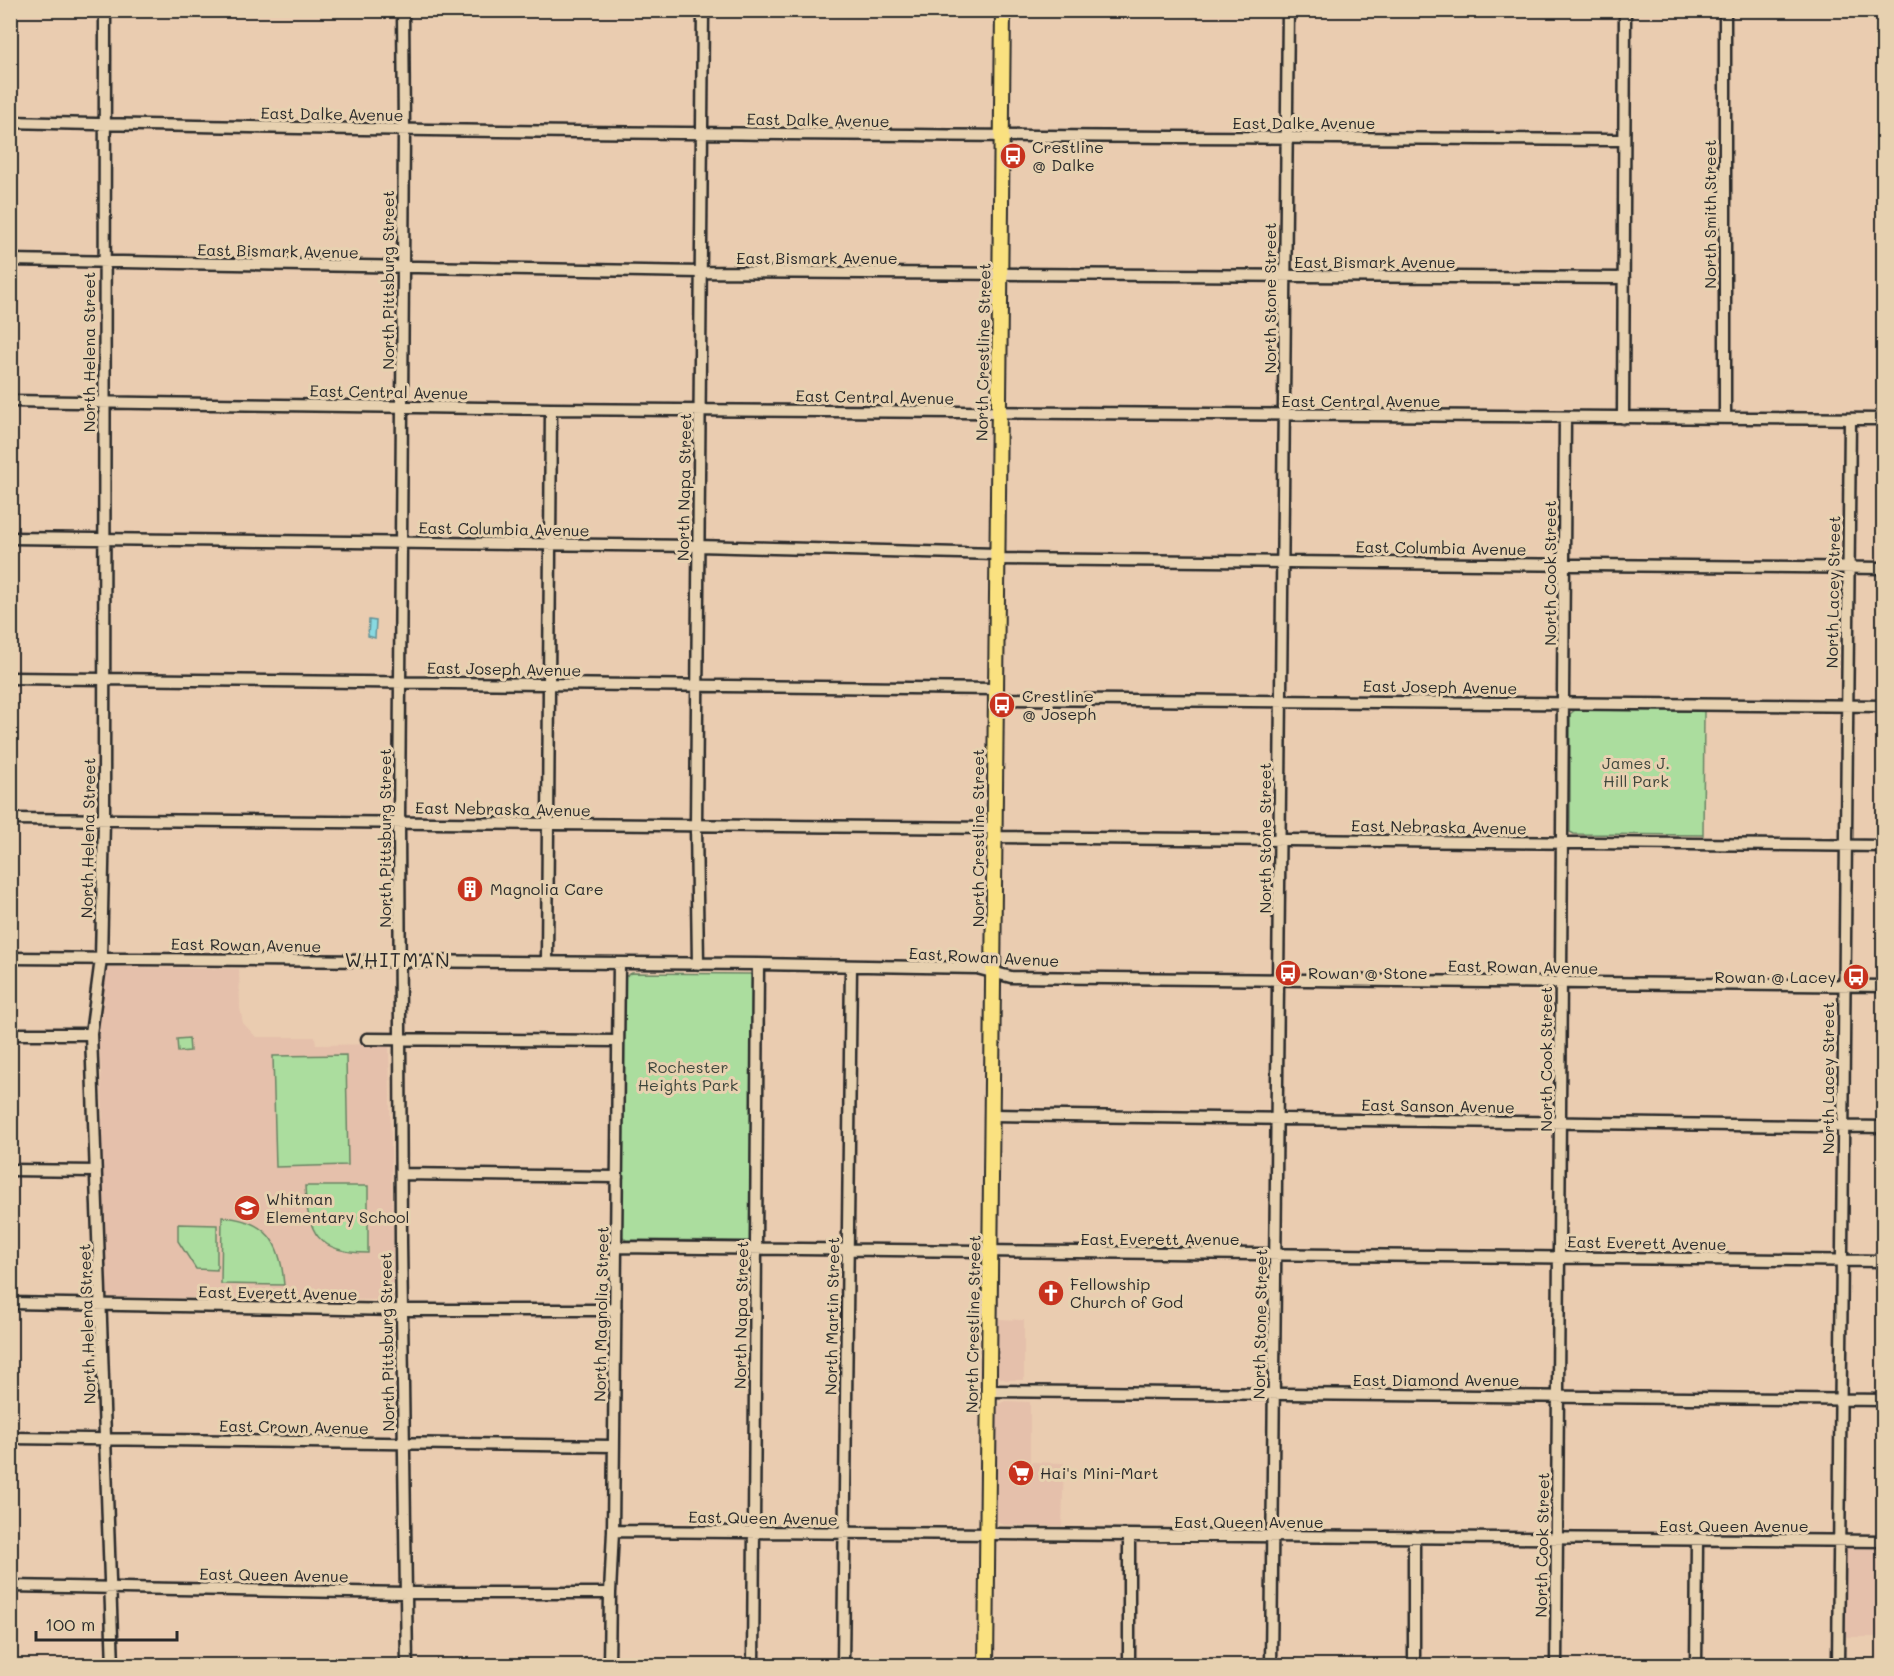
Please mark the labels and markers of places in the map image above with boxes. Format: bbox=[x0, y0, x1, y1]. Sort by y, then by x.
place label: Crestline @ Dalke bbox=[1032, 136, 1104, 175]
bus stop icon: Crestline @ Dalke bbox=[998, 141, 1028, 171]
place label: Crestline @ Joseph bbox=[1022, 685, 1096, 724]
bus stop icon: Crestline @ Joseph bbox=[987, 690, 1017, 720]
building icon: Magnolia Care bbox=[455, 874, 485, 904]
place label: Magnolia Care bbox=[490, 878, 604, 899]
bus stop icon: Rowan @ Stone bbox=[1273, 958, 1303, 988]
place label: Rowan @ Stone bbox=[1308, 962, 1428, 983]
bus stop icon: Rowan @ Lacey bbox=[1841, 962, 1871, 992]
place label: Rowan @ Lacey bbox=[1715, 966, 1836, 987]
place label: Whitman Elementary School bbox=[266, 1188, 410, 1227]
school or university icon: Whitman Elementary School bbox=[232, 1193, 262, 1223]
place label: Fellowship Church of God bbox=[1070, 1273, 1183, 1312]
church icon: Fellowship Church of God bbox=[1036, 1278, 1066, 1308]
supermarket icon: Hai's Mini-Mart bbox=[1006, 1458, 1036, 1488]
place label: Hai's Mini-Mart bbox=[1040, 1462, 1159, 1483]

